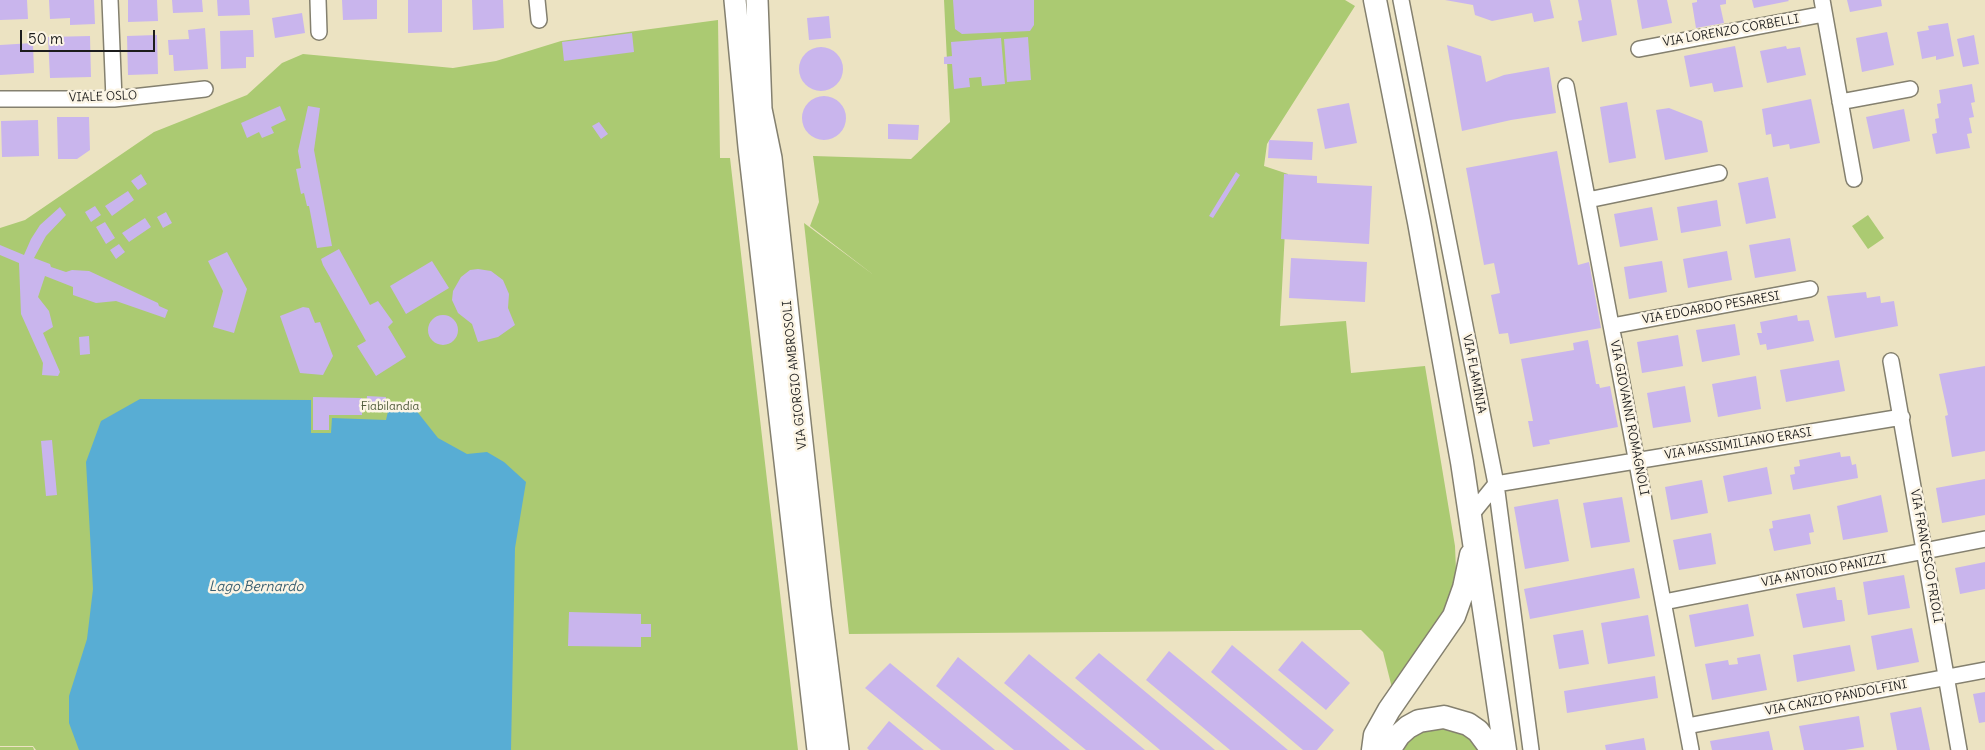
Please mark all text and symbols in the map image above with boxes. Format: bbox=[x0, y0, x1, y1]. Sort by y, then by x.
street label: VIA LORENZO CORBELLI bbox=[1662, 12, 1800, 50]
scale bar bbox=[22, 20, 158, 52]
text: 50 m bbox=[28, 29, 63, 48]
street label: VIALE OSLO bbox=[69, 89, 137, 105]
street label: VIA EDOARDO PESARESI bbox=[1641, 289, 1781, 327]
street label: VIA GIORGIO AMBROSOLI bbox=[780, 300, 810, 450]
street label: VIA FLAMINIA bbox=[1459, 333, 1489, 415]
street label: VIA GIOVANNI ROMAGNOLI bbox=[1607, 339, 1651, 497]
park label: Fiabilandia bbox=[361, 400, 419, 414]
street label: VIA MASSIMILIANO ERASI bbox=[1664, 425, 1812, 463]
street label: VIA FRANCESCO FRIOLI bbox=[1907, 488, 1945, 624]
street label: VIA ANTONIO PANIZZI bbox=[1760, 552, 1888, 590]
water label: Lago Bernardo bbox=[209, 579, 303, 595]
street label: VIA CANZIO PANDOLFINI bbox=[1764, 677, 1908, 719]

